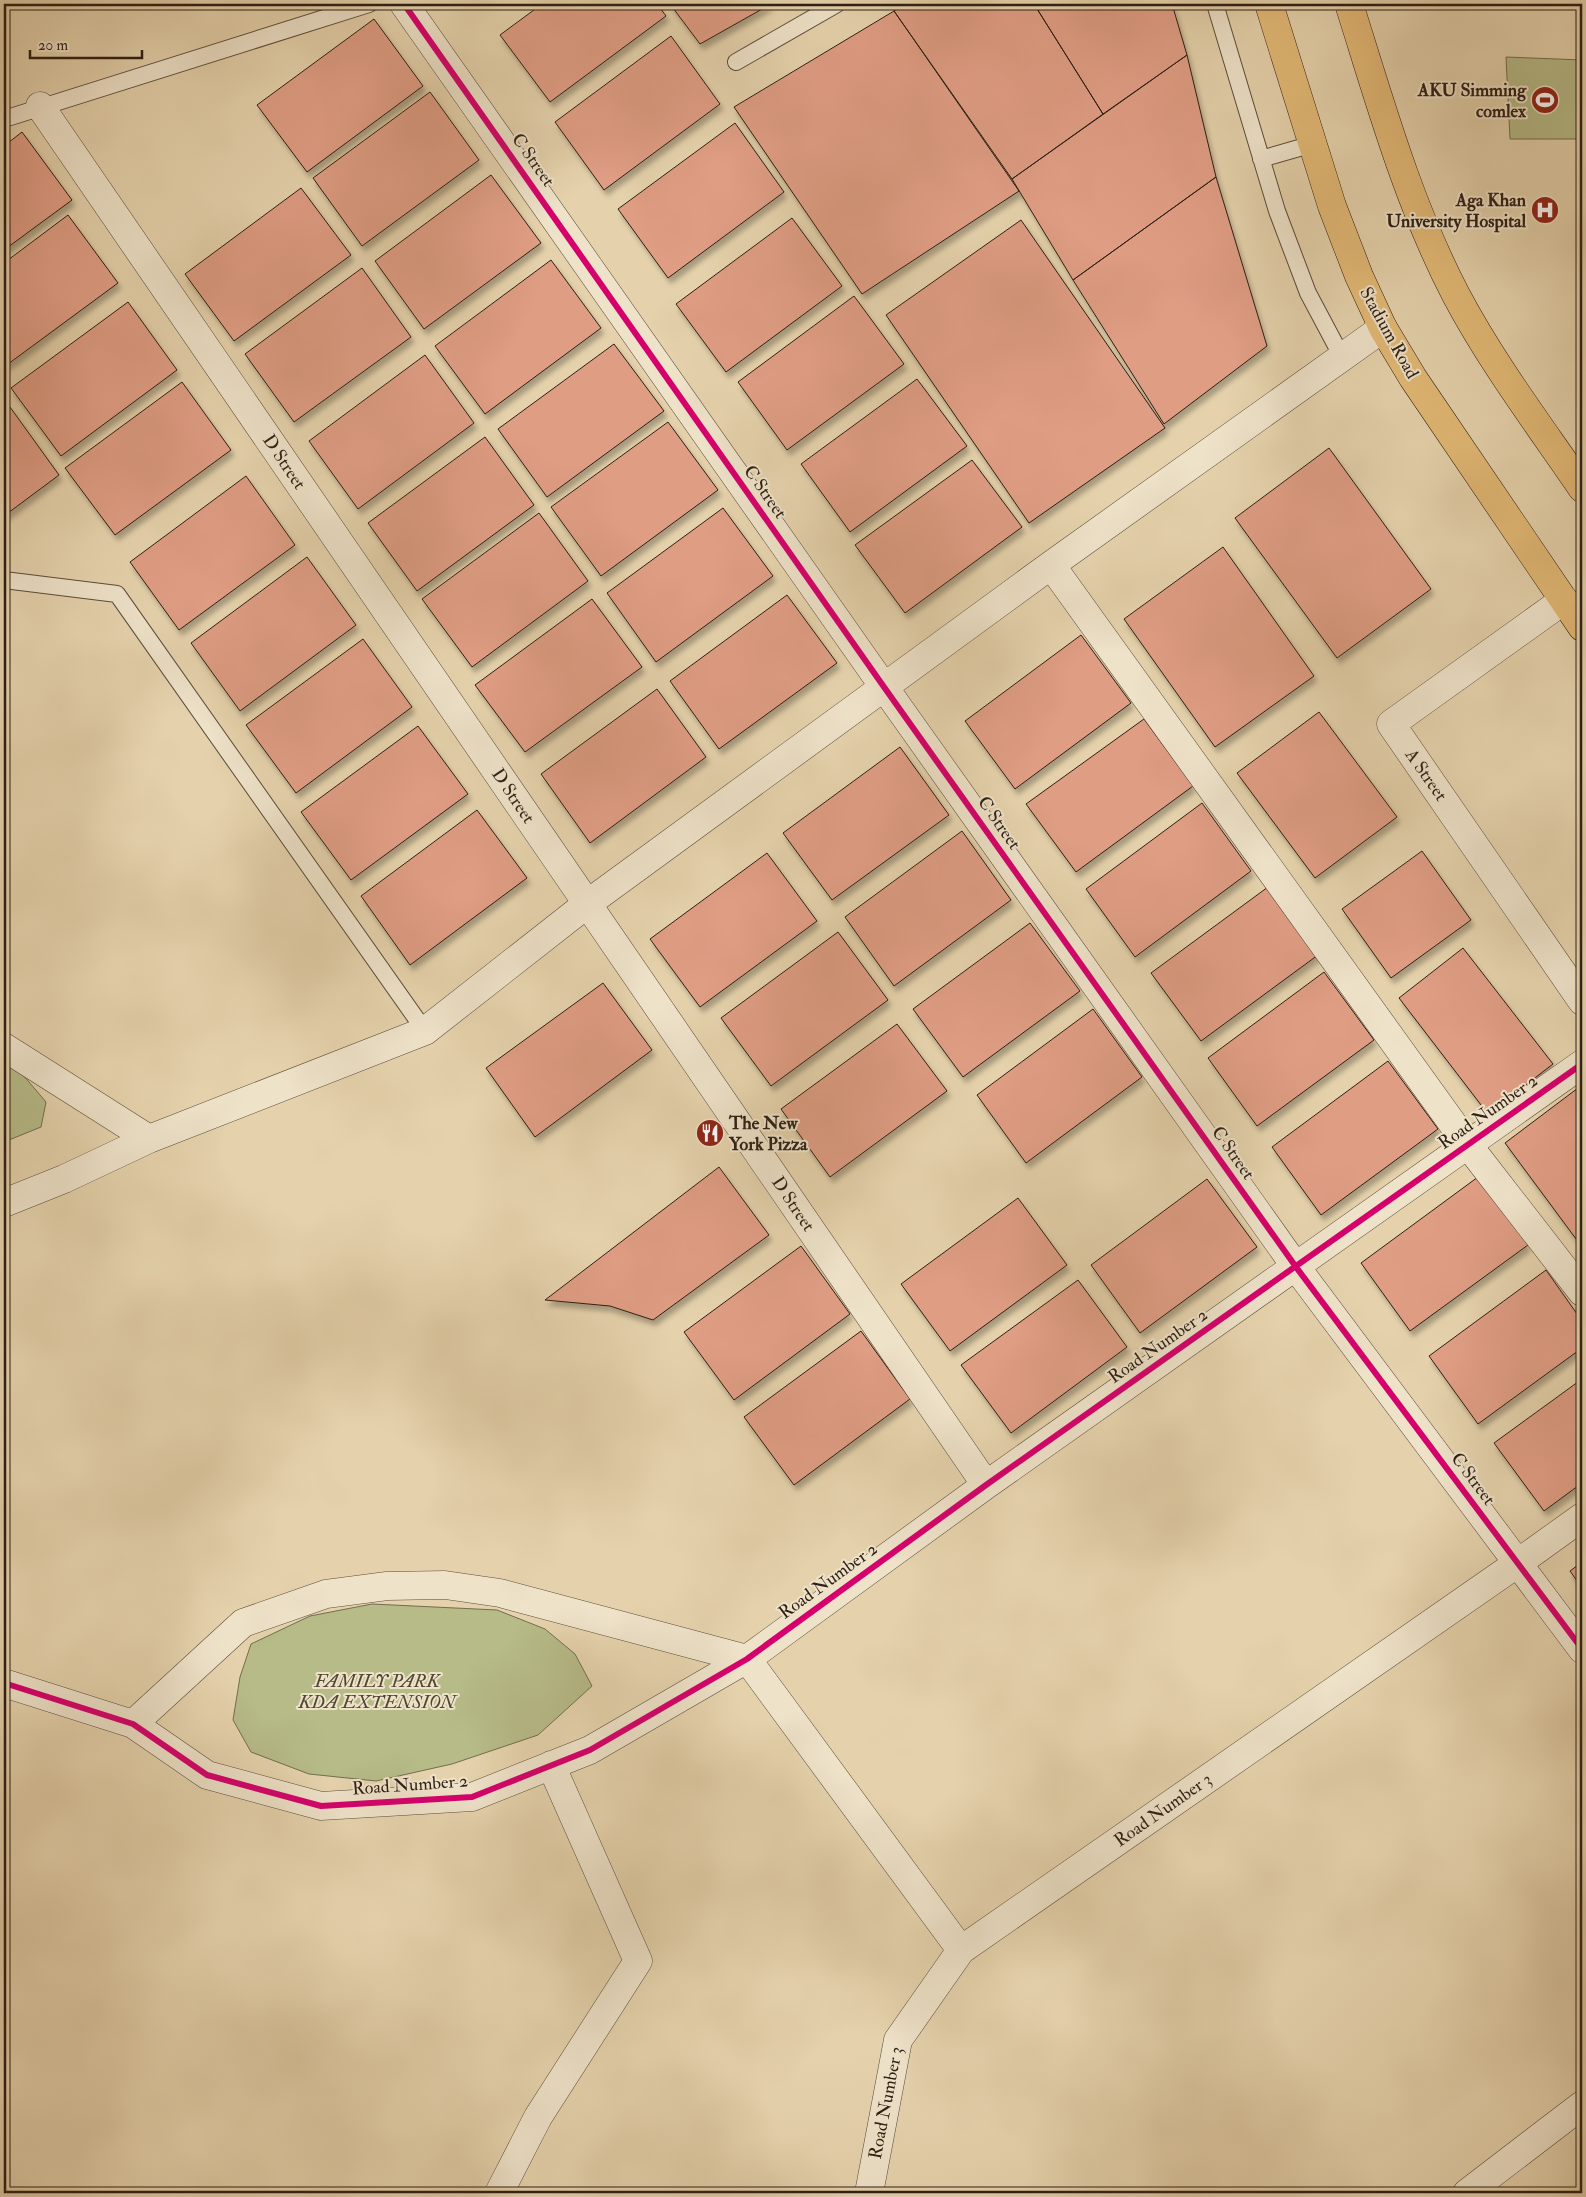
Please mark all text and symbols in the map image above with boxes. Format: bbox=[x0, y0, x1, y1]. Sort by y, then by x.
scale bar bbox=[30, 28, 142, 60]
text: 20 m bbox=[38, 36, 68, 55]
place label: AKU Simming comlex bbox=[1417, 79, 1527, 123]
sports icon: AKU Simming comlex bbox=[1530, 85, 1560, 115]
street label: C Street bbox=[506, 129, 560, 191]
place label: Aga Khan University Hospital bbox=[1386, 189, 1527, 233]
hospital icon: Aga Khan University Hospital bbox=[1530, 195, 1560, 225]
street label: Stadium Road bbox=[1354, 283, 1424, 383]
street label: D Street bbox=[257, 430, 311, 494]
street label: C Street bbox=[738, 461, 792, 523]
street label: A Street bbox=[1399, 744, 1452, 806]
street label: D Street bbox=[486, 764, 540, 828]
street label: C Street bbox=[972, 792, 1026, 854]
street label: Road Number 2 bbox=[1434, 1069, 1542, 1155]
place label: The New York Pizza bbox=[728, 1112, 808, 1156]
restaurant icon: The New York Pizza bbox=[695, 1118, 725, 1148]
street label: C Street bbox=[1206, 1122, 1260, 1184]
street label: D Street bbox=[766, 1172, 820, 1236]
street label: Road Number 2 bbox=[1104, 1303, 1212, 1389]
street label: C Street bbox=[1446, 1448, 1500, 1510]
street label: Road Number 2 bbox=[774, 1538, 882, 1624]
park label: FAMILY PARK KDA EXTENSION bbox=[297, 1670, 458, 1714]
street label: Road Number 3 bbox=[1110, 1768, 1216, 1852]
street label: Road Number 2 bbox=[351, 1769, 469, 1801]
street label: Road Number 3 bbox=[864, 2045, 908, 2161]

